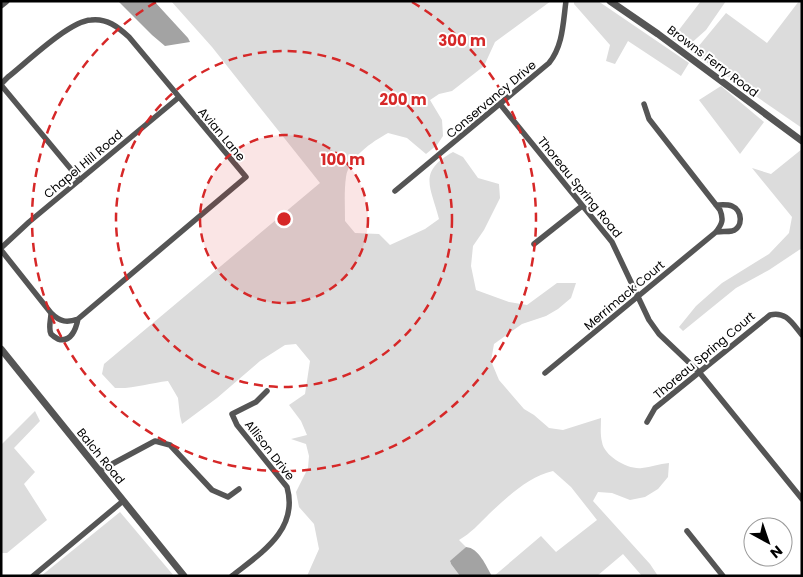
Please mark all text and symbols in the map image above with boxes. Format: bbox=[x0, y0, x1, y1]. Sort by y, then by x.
street label: Browns Ferry Road bbox=[664, 21, 762, 101]
text: 300 m bbox=[438, 30, 486, 51]
street label: Conservancy Drive bbox=[442, 56, 540, 142]
text: 200 m bbox=[379, 89, 427, 110]
street label: Avian Lane bbox=[195, 104, 249, 164]
street label: Chapel Hill Road bbox=[40, 126, 126, 202]
street label: Thoreau Spring Road bbox=[534, 133, 626, 241]
text: 100 m bbox=[321, 149, 365, 170]
centre of rings bbox=[275, 210, 293, 228]
street label: Merrimack Court bbox=[580, 256, 668, 334]
street label: Thoreau Spring Court bbox=[650, 307, 758, 403]
street label: Allison Drive bbox=[241, 416, 299, 484]
street label: Balch Road bbox=[73, 424, 129, 488]
north arrow bbox=[743, 517, 793, 567]
text: N bbox=[766, 541, 787, 563]

